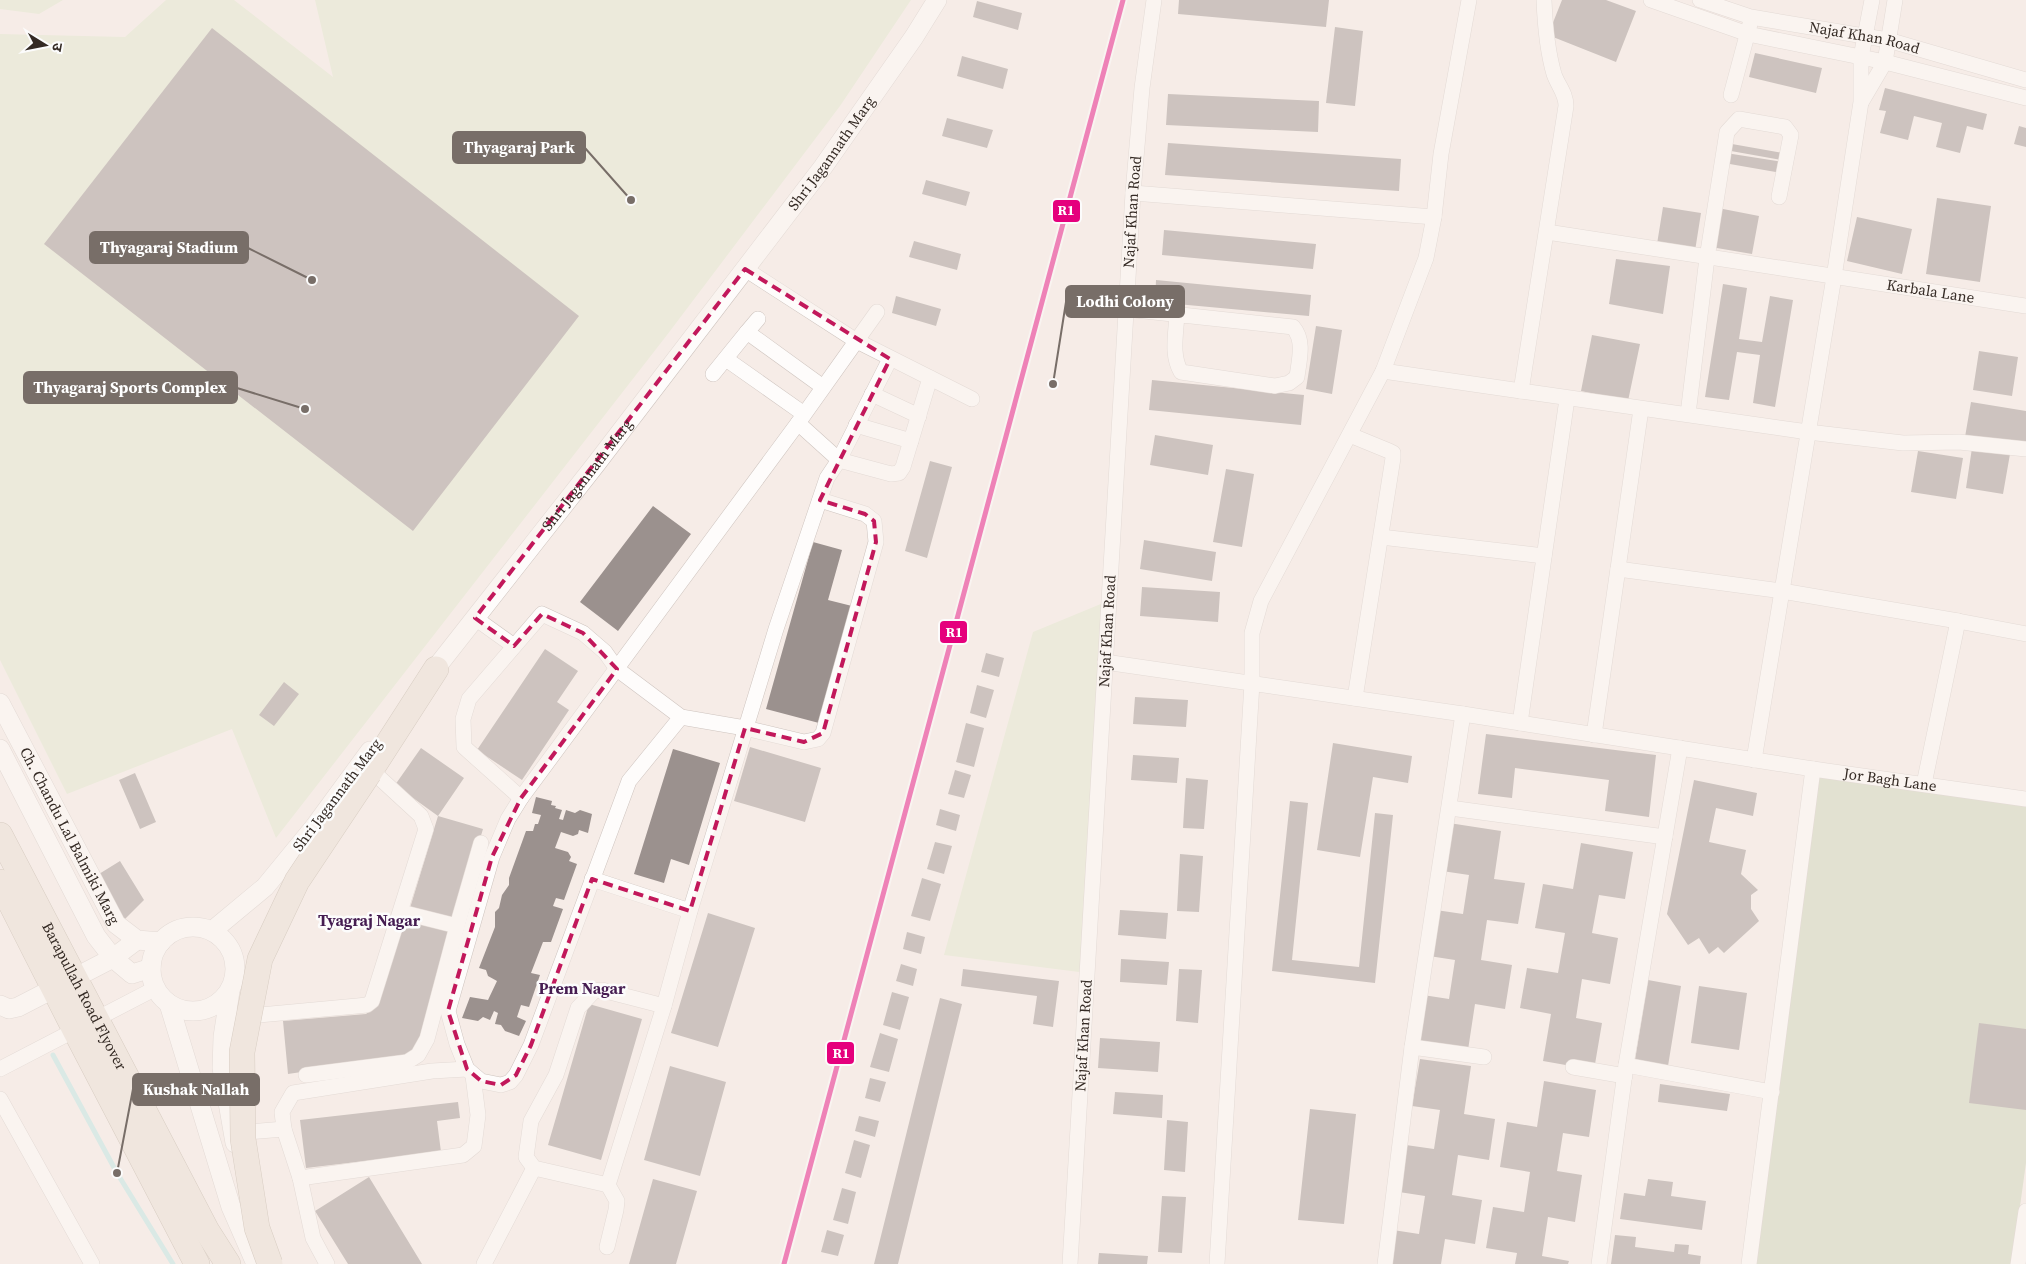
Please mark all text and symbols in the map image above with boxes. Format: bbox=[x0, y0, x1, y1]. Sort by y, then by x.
street label: Najaf Khan Road bbox=[1808, 16, 1923, 59]
north arrow bbox=[20, 20, 70, 70]
text: उ bbox=[47, 41, 68, 54]
street label: Shri Jagannath Marg bbox=[783, 91, 880, 215]
callout: Thyagaraj Park bbox=[453, 132, 585, 163]
text: Thyagaraj Park bbox=[463, 136, 575, 158]
street label: Najaf Khan Road bbox=[1118, 154, 1146, 268]
line badge: R1 bbox=[1052, 199, 1081, 223]
text: R1 bbox=[1057, 200, 1075, 220]
callout: Thyagaraj Stadium bbox=[90, 232, 248, 263]
text: Thyagaraj Stadium bbox=[100, 236, 239, 258]
street label: Karbala Lane bbox=[1885, 274, 1976, 308]
callout: Lodhi Colony bbox=[1066, 286, 1184, 317]
text: Lodhi Colony bbox=[1076, 290, 1174, 312]
callout: Thyagaraj Sports Complex bbox=[24, 372, 237, 403]
text: Thyagaraj Sports Complex bbox=[33, 376, 227, 398]
street label: Shri Jagannath Marg bbox=[536, 414, 637, 535]
street label: Najaf Khan Road bbox=[1093, 574, 1121, 688]
line badge: R1 bbox=[939, 620, 968, 644]
text: R1 bbox=[945, 622, 963, 642]
street label: Shri Jagannath Marg bbox=[287, 734, 386, 856]
street label: Ch. Chandu Lal Balmiki Marg bbox=[15, 743, 125, 928]
street label: Jor Bagh Lane bbox=[1841, 762, 1938, 796]
district label: Tyagraj Nagar bbox=[318, 909, 421, 931]
street label: Barapullah Road Flyover bbox=[37, 918, 132, 1074]
district label: Prem Nagar bbox=[539, 977, 626, 999]
street label: Najaf Khan Road bbox=[1069, 978, 1097, 1092]
line badge: R1 bbox=[826, 1041, 855, 1065]
text: R1 bbox=[832, 1043, 850, 1063]
callout: Kushak Nallah bbox=[133, 1074, 259, 1105]
text: Kushak Nallah bbox=[143, 1078, 249, 1100]

